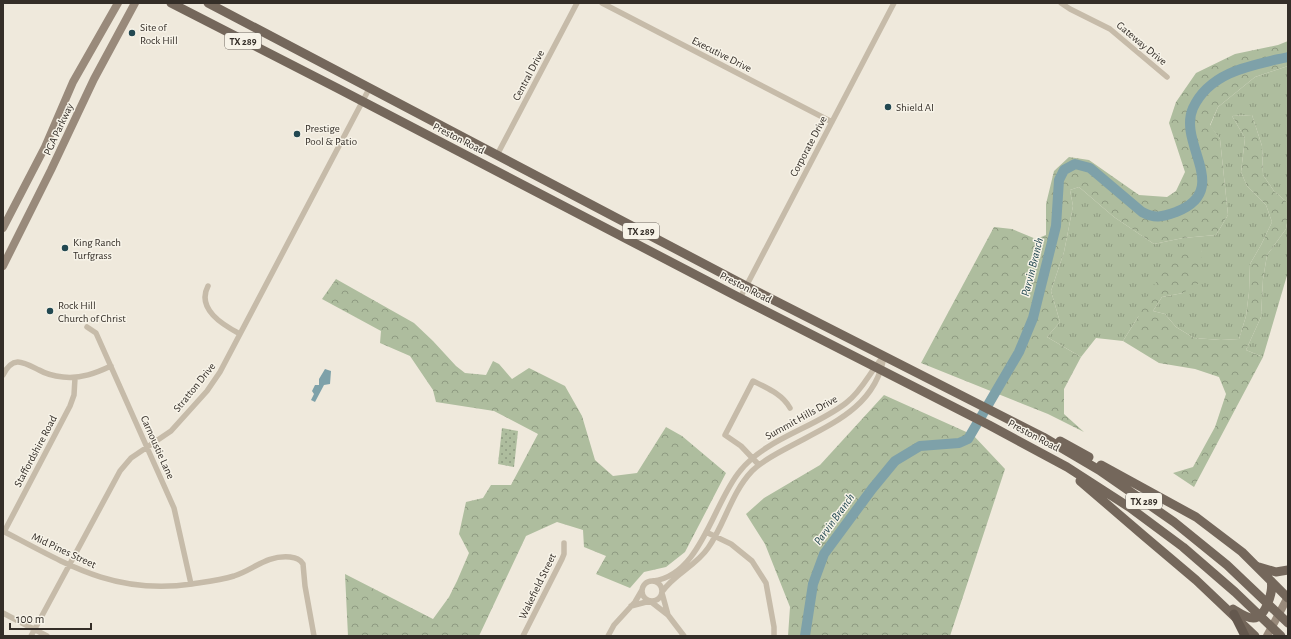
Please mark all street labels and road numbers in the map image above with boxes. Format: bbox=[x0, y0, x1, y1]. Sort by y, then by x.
street label: Gateway Drive bbox=[1115, 19, 1169, 67]
road number: TX 289 bbox=[225, 33, 261, 49]
street label: Executive Drive bbox=[690, 35, 753, 74]
street label: Central Drive bbox=[511, 48, 546, 102]
street label: PGA Parkway bbox=[42, 101, 75, 157]
street label: Corporate Drive bbox=[788, 114, 829, 178]
street label: Preston Road bbox=[431, 121, 487, 156]
road number: TX 289 bbox=[623, 223, 659, 239]
street label: Preston Road bbox=[718, 270, 774, 305]
street label: Stratton Drive bbox=[171, 361, 217, 414]
street label: Summit Hills Drive bbox=[763, 393, 839, 442]
street label: Staffordshire Road bbox=[12, 413, 59, 489]
street label: Carnoustie Lane bbox=[139, 414, 176, 481]
street label: Preston Road bbox=[1006, 417, 1061, 454]
road number: TX 289 bbox=[1126, 493, 1162, 509]
street label: Mid Pines Street bbox=[30, 531, 98, 570]
street label: Wakefield Street bbox=[517, 551, 558, 621]

